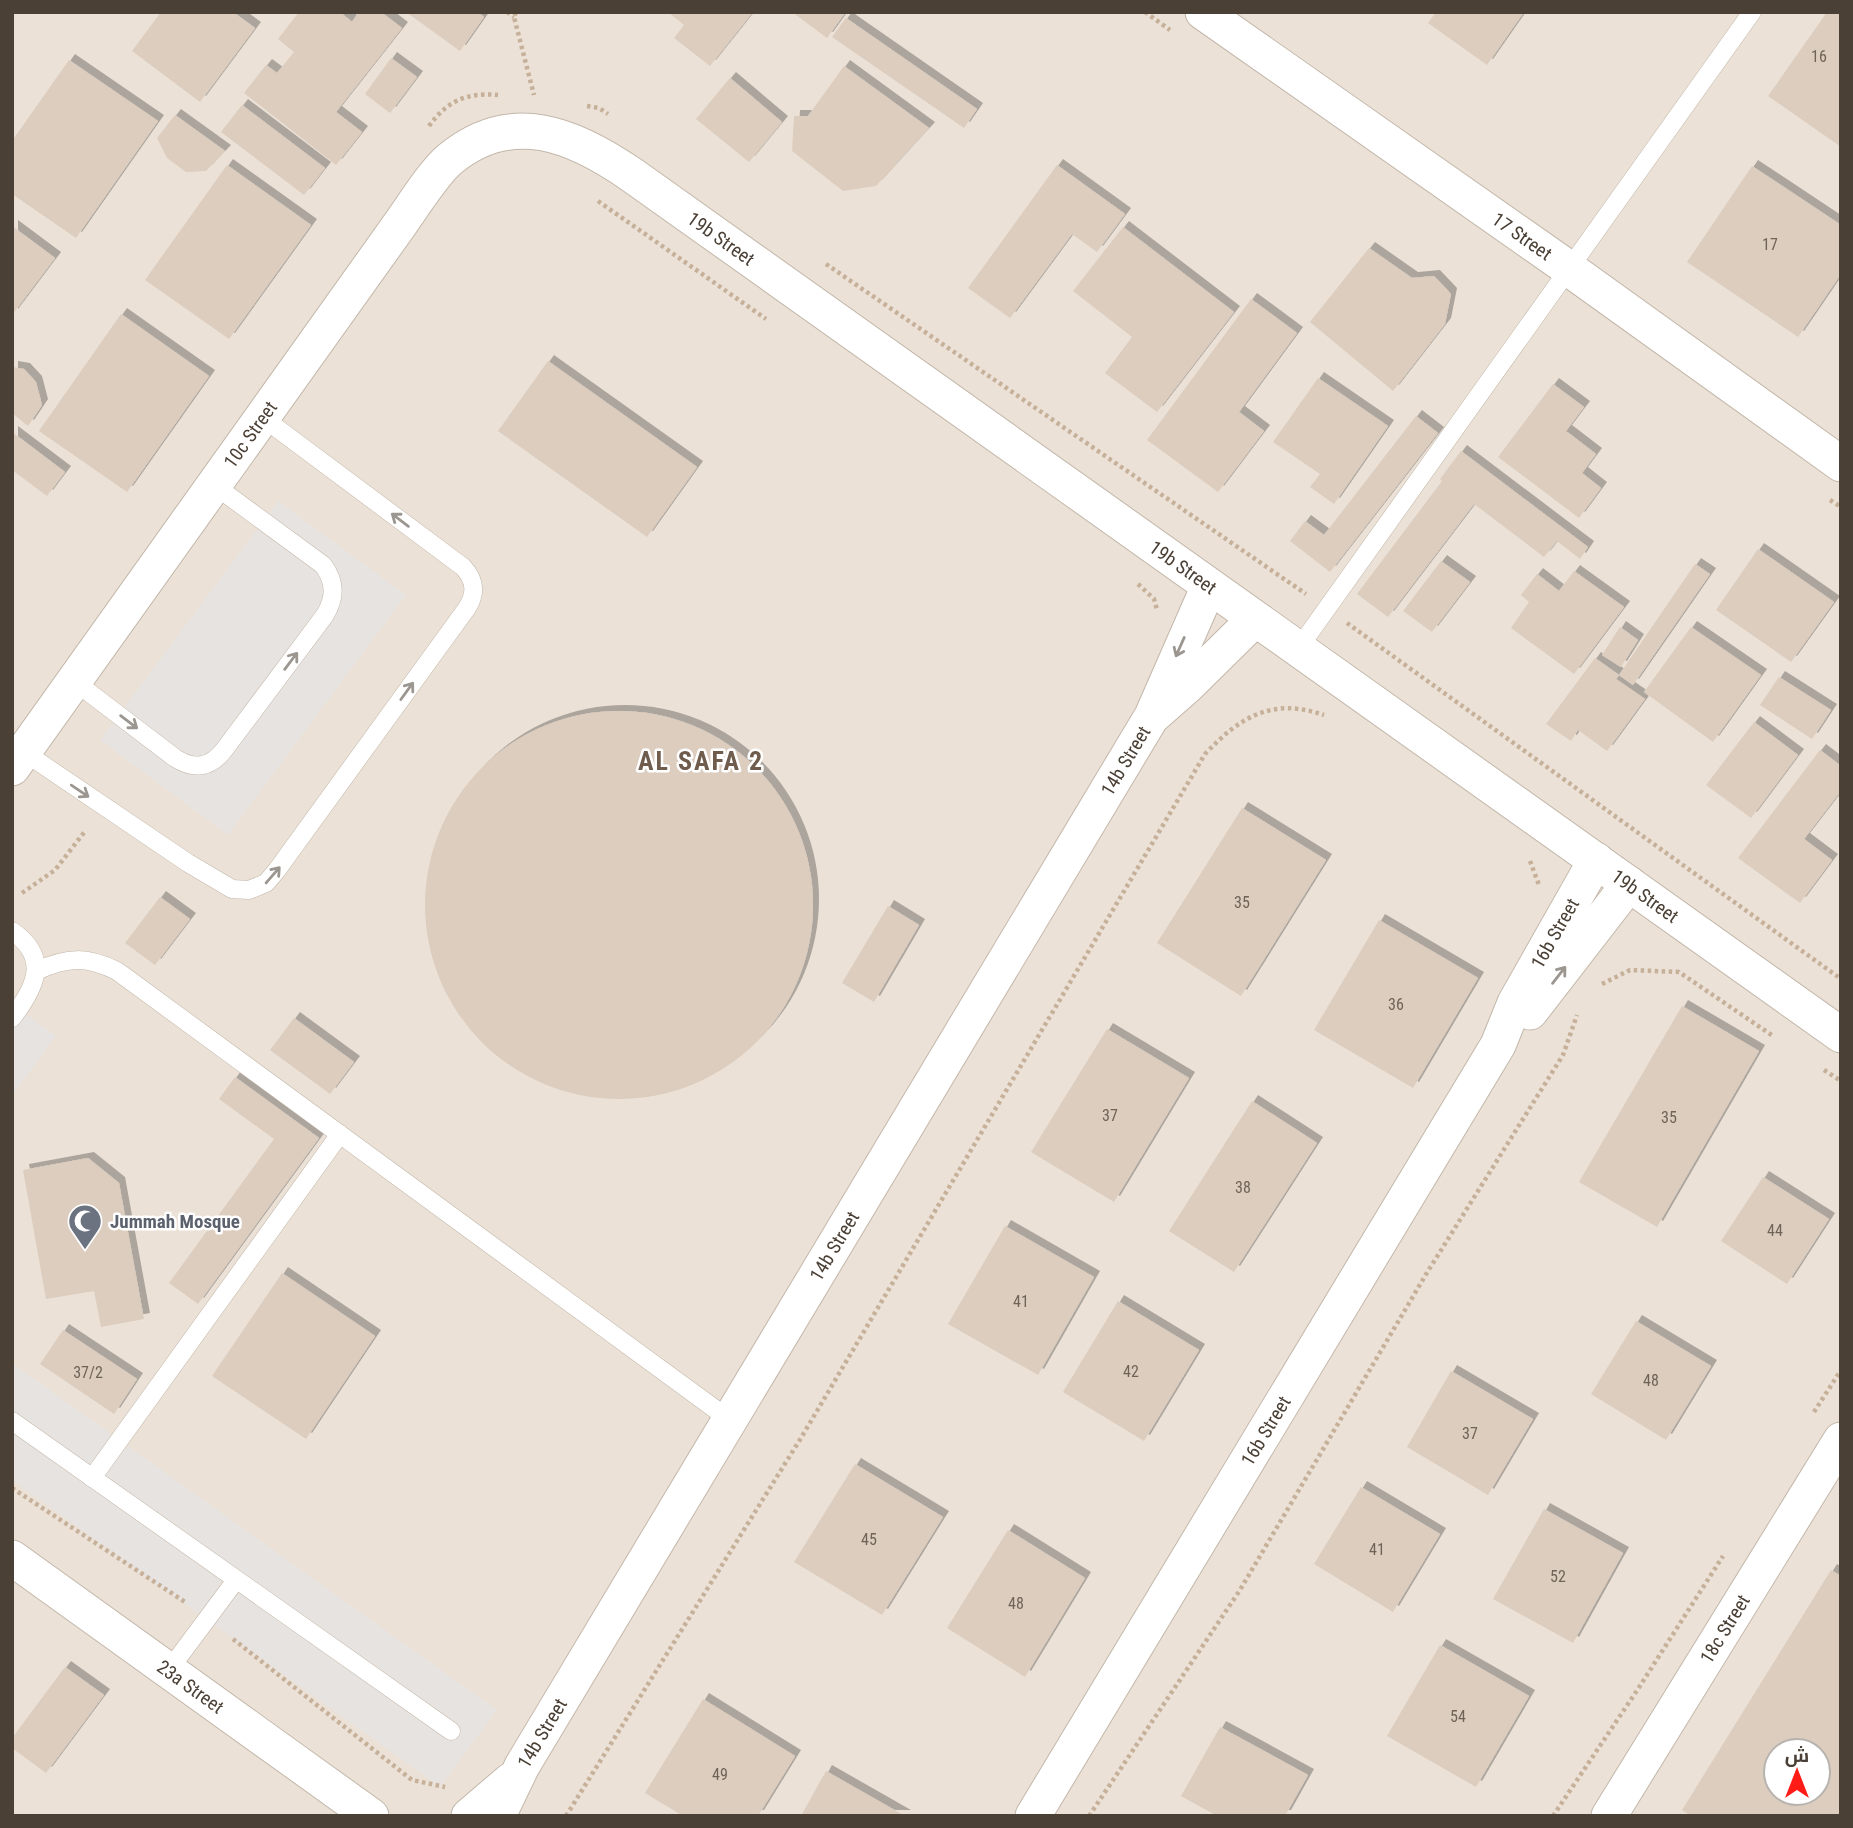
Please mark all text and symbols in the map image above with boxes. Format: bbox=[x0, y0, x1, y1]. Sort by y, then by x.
house number: 16 bbox=[1811, 47, 1827, 66]
street label: 19b Street bbox=[683, 207, 759, 270]
street label: 17 Street bbox=[1488, 207, 1557, 265]
house number: 17 bbox=[1762, 235, 1778, 254]
street label: 10c Street bbox=[219, 396, 282, 472]
one-way arrow bbox=[392, 512, 410, 527]
street label: 19b Street bbox=[1145, 535, 1221, 599]
one-way arrow bbox=[1173, 636, 1186, 658]
one-way arrow bbox=[284, 652, 298, 671]
one-way arrow bbox=[400, 682, 414, 701]
one-way arrow bbox=[119, 715, 137, 730]
street label: 14b Street bbox=[1096, 722, 1155, 800]
district label: AL SAFA 2 bbox=[638, 746, 764, 776]
one-way arrow bbox=[70, 784, 89, 798]
street label: 19b Street bbox=[1607, 864, 1683, 928]
one-way arrow bbox=[265, 866, 281, 884]
house number: 35 bbox=[1234, 893, 1250, 912]
street label: 16b Street bbox=[1526, 894, 1584, 972]
one-way arrow bbox=[1551, 966, 1566, 985]
house number: 36 bbox=[1388, 995, 1404, 1014]
house number: 37 bbox=[1102, 1106, 1118, 1125]
house number: 35 bbox=[1661, 1108, 1677, 1127]
house number: 38 bbox=[1235, 1178, 1251, 1197]
mosque icon: Jummah Mosque bbox=[66, 1202, 104, 1251]
street label: 14b Street bbox=[804, 1207, 864, 1285]
place label: Jummah Mosque bbox=[110, 1210, 240, 1233]
house number: 44 bbox=[1767, 1221, 1783, 1240]
house number: 41 bbox=[1013, 1292, 1029, 1311]
house number: 42 bbox=[1123, 1362, 1139, 1381]
house number: 37/2 bbox=[73, 1363, 103, 1382]
house number: 48 bbox=[1643, 1371, 1659, 1390]
street label: 16b Street bbox=[1236, 1392, 1295, 1470]
house number: 37 bbox=[1462, 1424, 1478, 1443]
house number: 45 bbox=[861, 1530, 877, 1549]
house number: 41 bbox=[1369, 1540, 1385, 1559]
house number: 52 bbox=[1550, 1567, 1566, 1586]
street label: 18c Street bbox=[1695, 1590, 1754, 1667]
house number: 48 bbox=[1008, 1594, 1024, 1613]
street label: 23a Street bbox=[153, 1655, 229, 1718]
street label: 14b Street bbox=[512, 1694, 572, 1772]
house number: 54 bbox=[1450, 1707, 1466, 1726]
north arrow bbox=[1762, 1737, 1832, 1807]
text: ش bbox=[1785, 1744, 1809, 1767]
house number: 49 bbox=[712, 1765, 728, 1784]

